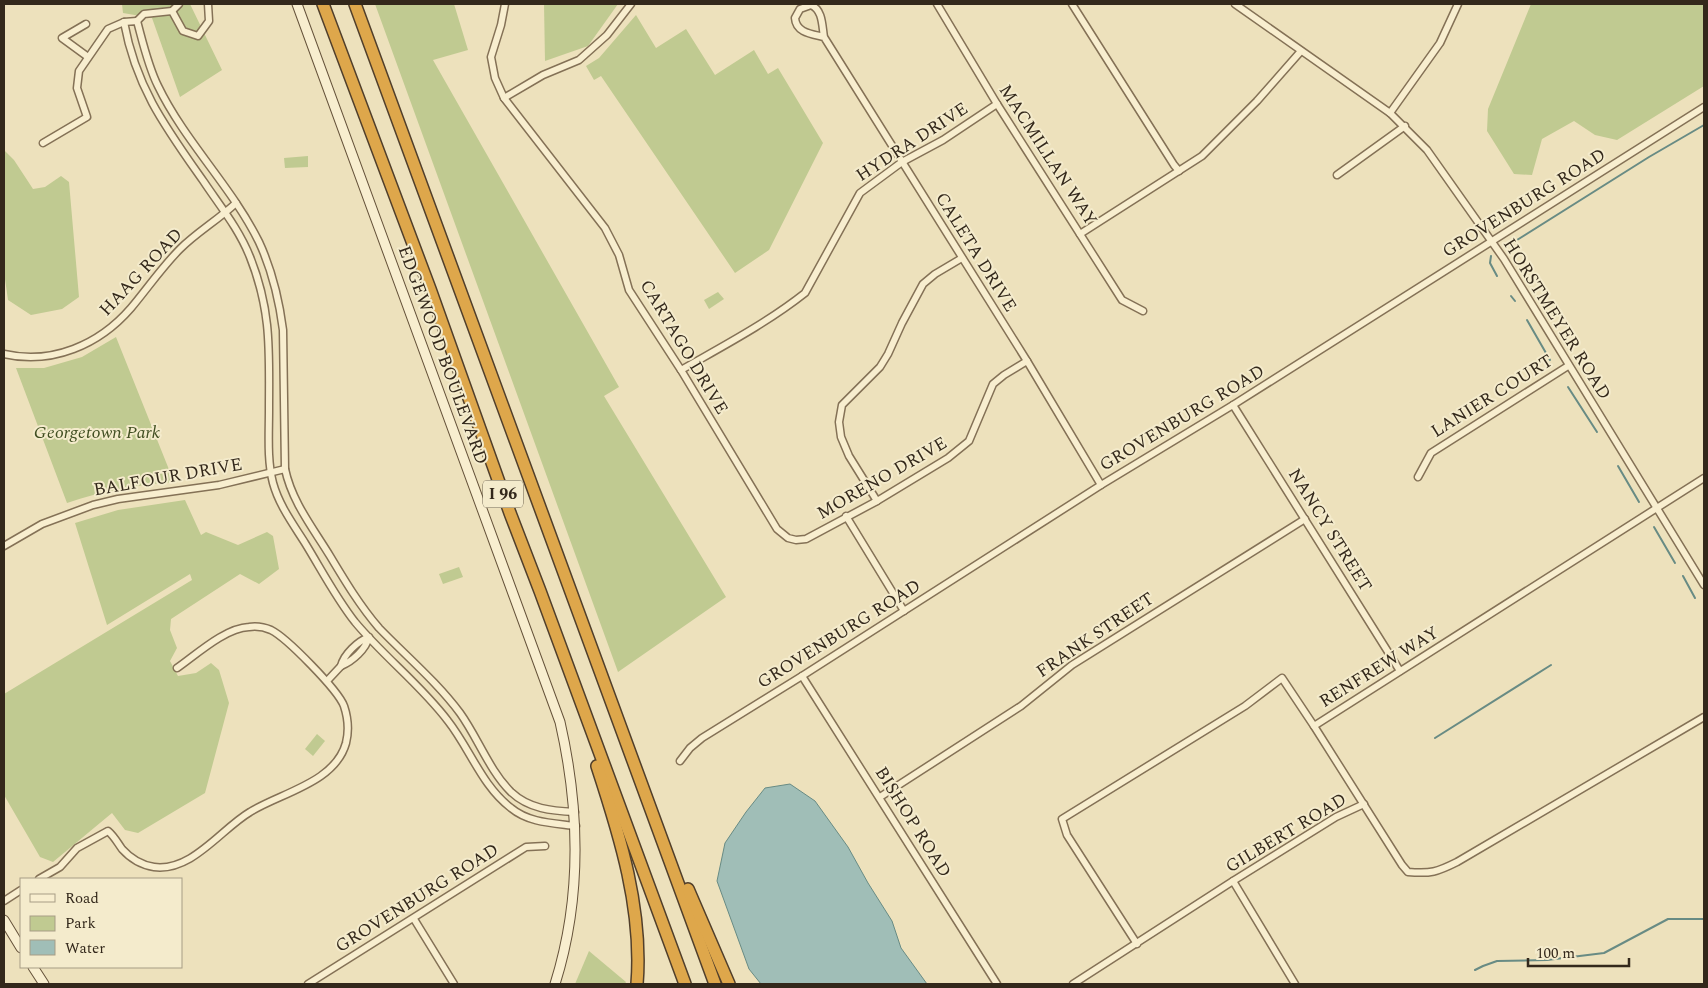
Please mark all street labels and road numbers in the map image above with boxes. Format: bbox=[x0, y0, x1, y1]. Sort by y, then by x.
street label: MACMILLAN WAY bbox=[992, 79, 1104, 231]
street label: HYDRA DRIVE bbox=[850, 95, 974, 189]
street label: GROVENBURG ROAD bbox=[1437, 142, 1611, 264]
street label: CALETA DRIVE bbox=[928, 187, 1024, 317]
street label: HAAG ROAD bbox=[93, 222, 189, 322]
street label: HORSTMEYER ROAD bbox=[1496, 233, 1618, 405]
street label: EDGEWOOD BOULEVARD bbox=[391, 242, 495, 468]
street label: CARTAGO DRIVE bbox=[633, 274, 735, 420]
street label: LANIER COURT bbox=[1426, 348, 1558, 444]
street label: GROVENBURG ROAD bbox=[1094, 358, 1270, 478]
street label: MORENO DRIVE bbox=[812, 430, 952, 526]
street label: BALFOUR DRIVE bbox=[92, 451, 244, 503]
street label: NANCY STREET bbox=[1281, 463, 1379, 597]
road number: I 96 bbox=[483, 480, 523, 508]
street label: GROVENBURG ROAD bbox=[752, 573, 926, 695]
street label: FRANK STREET bbox=[1031, 585, 1159, 685]
street label: RENFREW WAY bbox=[1314, 619, 1444, 715]
street label: BISHOP ROAD bbox=[868, 761, 958, 883]
street label: GILBERT ROAD bbox=[1220, 786, 1352, 880]
street label: GROVENBURG ROAD bbox=[330, 837, 504, 959]

